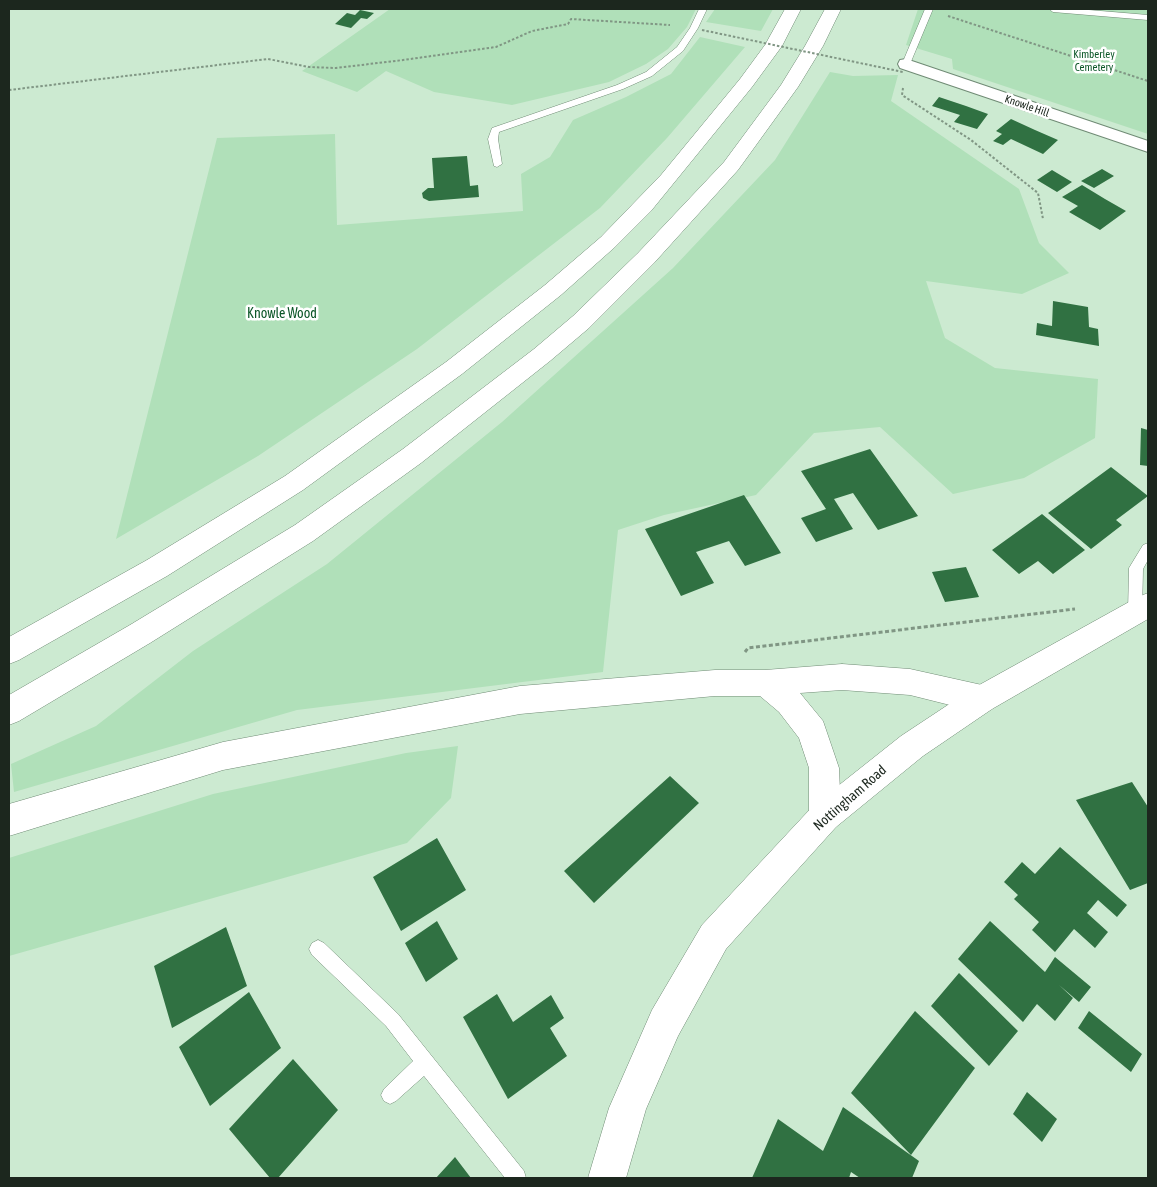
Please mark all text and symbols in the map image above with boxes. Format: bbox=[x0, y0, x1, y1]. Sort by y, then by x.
park label: Kimberley Cemetery bbox=[1073, 48, 1115, 74]
street label: Knowle Hill bbox=[1003, 92, 1051, 120]
park label: Knowle Wood bbox=[247, 306, 317, 322]
street label: Nottingham Road bbox=[810, 762, 890, 834]

